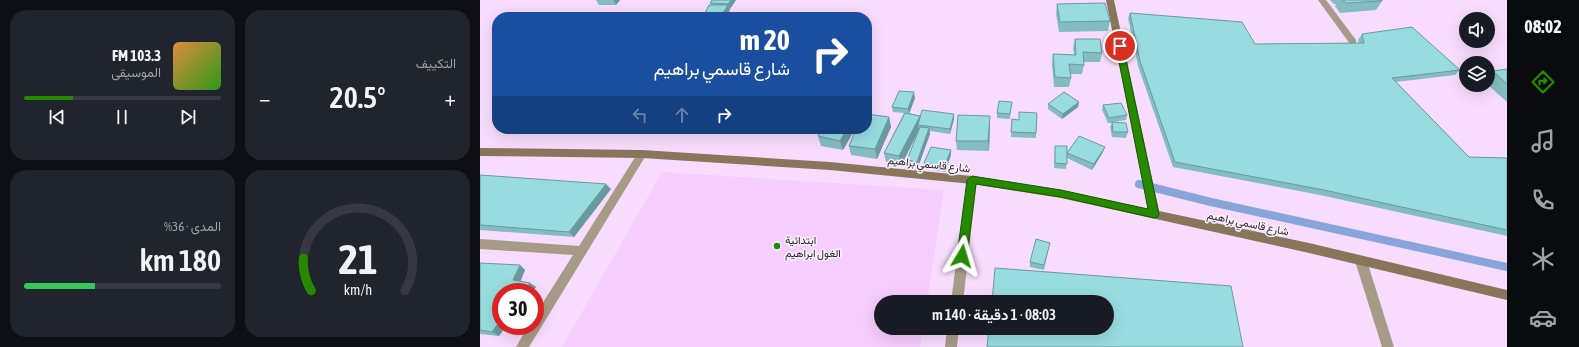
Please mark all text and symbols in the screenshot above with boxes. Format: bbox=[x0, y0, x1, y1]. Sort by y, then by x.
map controls bbox=[1459, 12, 1495, 92]
button: sound bbox=[1459, 12, 1495, 48]
text: 08:02 bbox=[1524, 16, 1562, 37]
text: 20 m bbox=[740, 24, 790, 56]
icon: right bbox=[804, 28, 856, 80]
pin bbox=[1103, 29, 1137, 63]
icon: arrive bbox=[1109, 35, 1131, 57]
text: 103.3 FM bbox=[112, 47, 161, 64]
text: التكييف bbox=[416, 56, 456, 71]
button: layers bbox=[1459, 56, 1495, 92]
text: شارع قاسمي براهيم bbox=[654, 58, 790, 79]
text: الموسيقى bbox=[111, 65, 161, 80]
icon: directions bbox=[1529, 68, 1557, 96]
text: 20.5° bbox=[330, 80, 385, 114]
text: − bbox=[259, 85, 270, 111]
text: + bbox=[445, 85, 456, 111]
icon: left bbox=[629, 104, 651, 126]
icon: ahead bbox=[671, 104, 693, 126]
icon: right bbox=[713, 104, 735, 126]
icon: previous bbox=[46, 106, 68, 128]
icon: pause bbox=[111, 106, 133, 128]
icon: next bbox=[177, 106, 199, 128]
icon: music bbox=[1529, 127, 1557, 155]
street label: شارع قاسمي براهيم bbox=[887, 154, 971, 178]
icon: phone bbox=[1529, 186, 1557, 214]
street label: شارع قاسمي براهيم bbox=[1205, 208, 1290, 241]
text: المدى · 36% bbox=[164, 219, 221, 234]
place label: ابتدائية الغول ابراهيم bbox=[785, 234, 841, 261]
text: 21 bbox=[338, 235, 377, 283]
position arrow bbox=[941, 235, 983, 277]
marker: ابتدائية الغول ابراهيم bbox=[772, 241, 782, 251]
text: 180 km bbox=[140, 243, 221, 277]
icon: climate bbox=[1529, 245, 1557, 273]
text: km/h bbox=[343, 282, 372, 298]
speed limit sign: 30 bbox=[492, 283, 544, 335]
icon: car bbox=[1529, 304, 1557, 332]
text: 08:03 · 1 دقيقة · 140 m bbox=[932, 306, 1056, 323]

